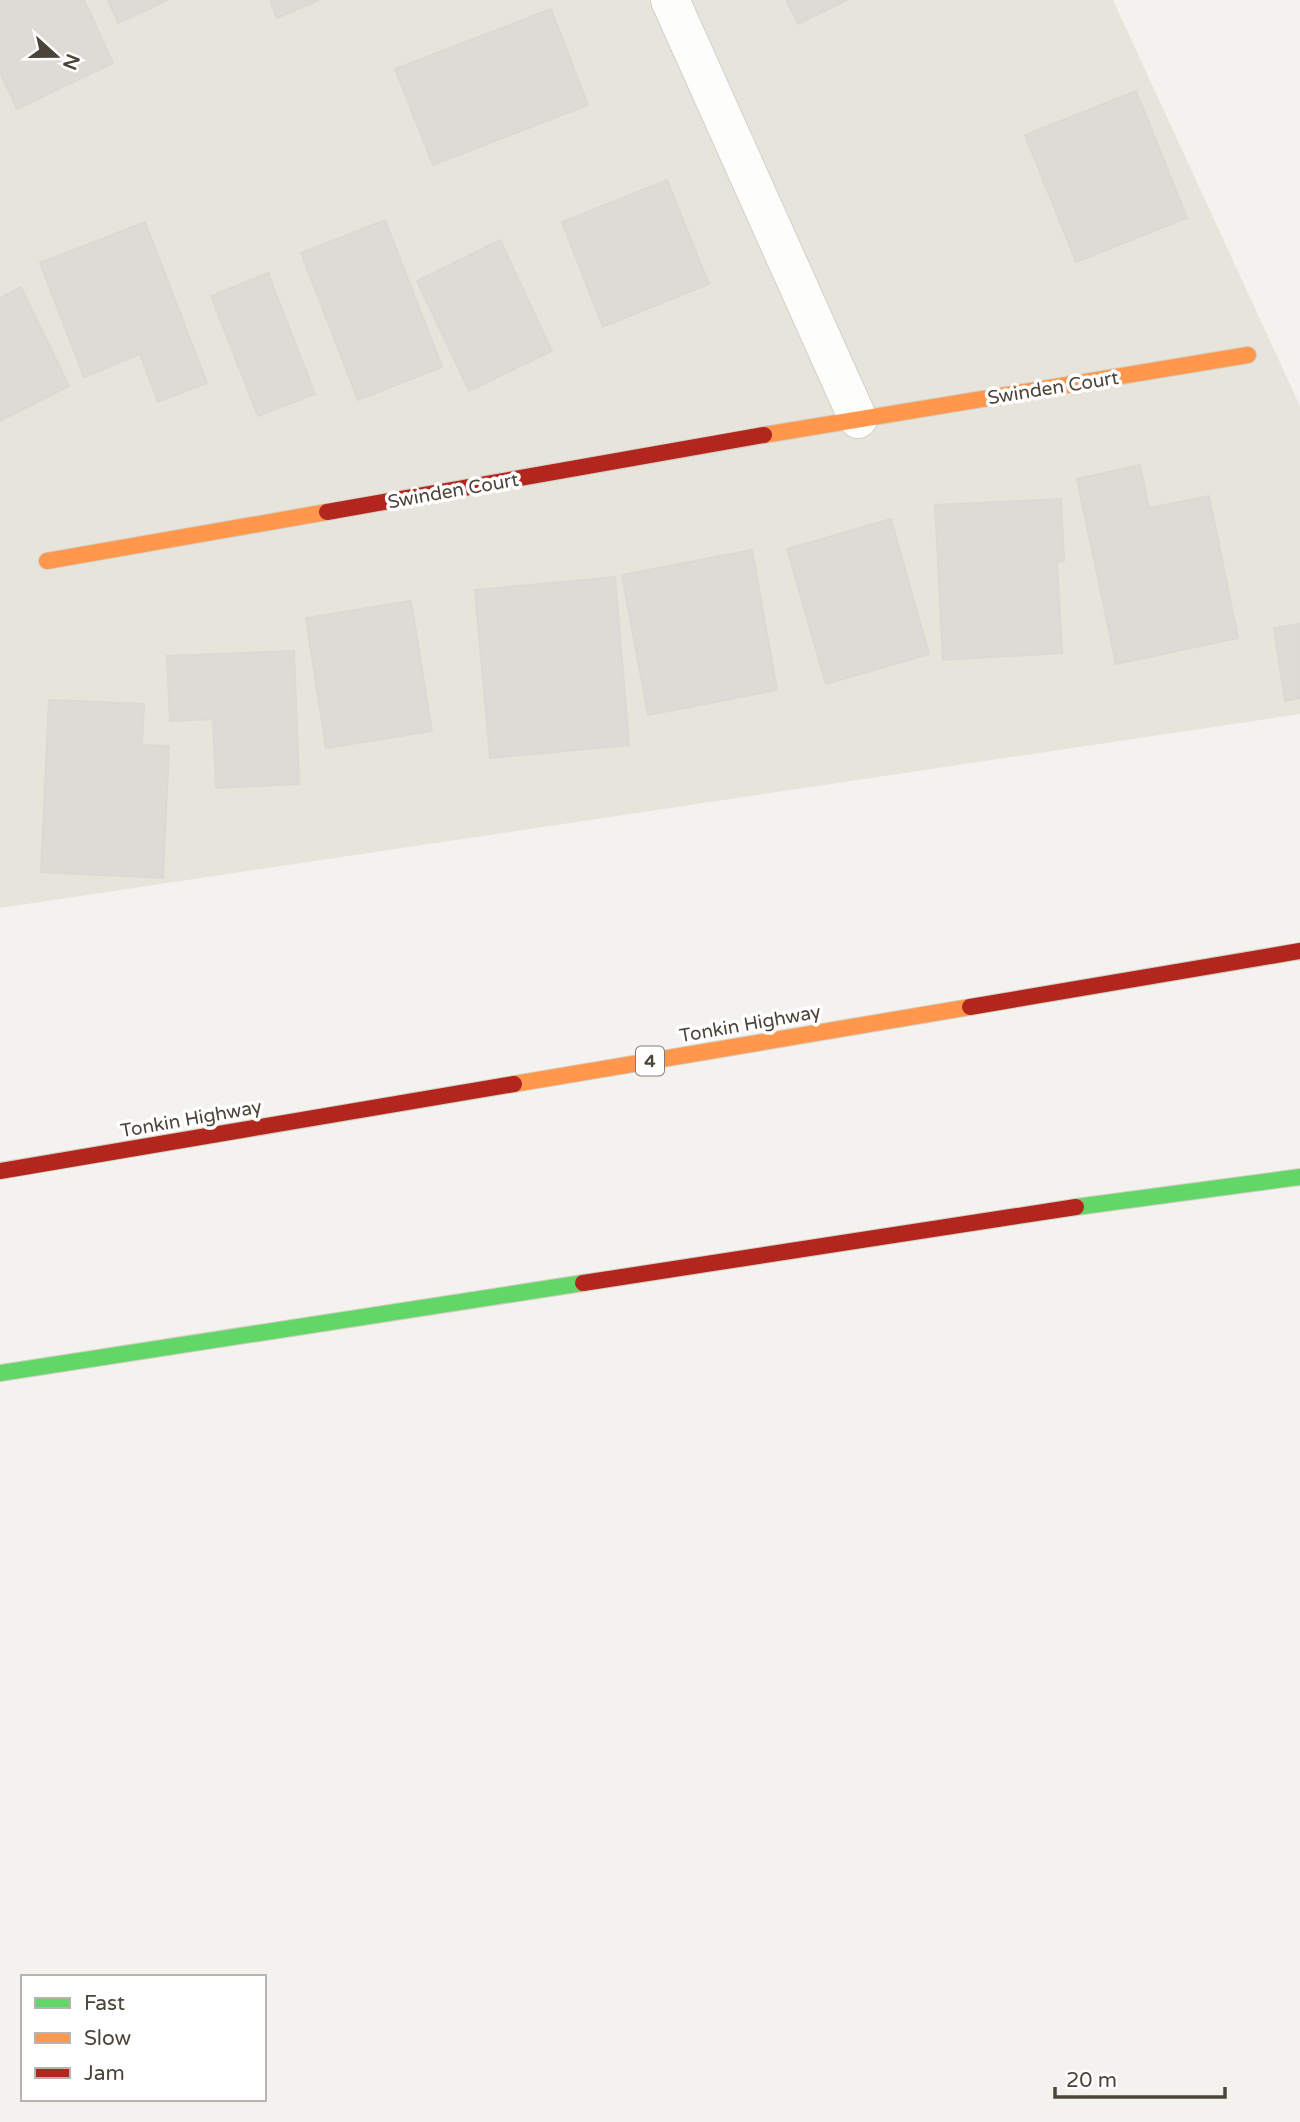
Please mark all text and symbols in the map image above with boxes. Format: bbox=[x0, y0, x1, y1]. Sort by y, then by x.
north arrow bbox=[21, 21, 91, 91]
text: N bbox=[58, 51, 84, 73]
street label: Swinden Court bbox=[986, 367, 1120, 409]
street label: Swinden Court bbox=[386, 469, 520, 513]
street label: Tonkin Highway bbox=[678, 1001, 822, 1047]
road number: 4 bbox=[636, 1046, 664, 1076]
street label: Tonkin Highway bbox=[119, 1096, 263, 1142]
legend bbox=[21, 1975, 266, 2101]
text: Fast bbox=[84, 1991, 125, 2016]
text: Slow bbox=[84, 2026, 132, 2051]
scale bar bbox=[1055, 2056, 1225, 2100]
text: Jam bbox=[84, 2061, 125, 2086]
text: 20 m bbox=[1066, 2068, 1117, 2093]

